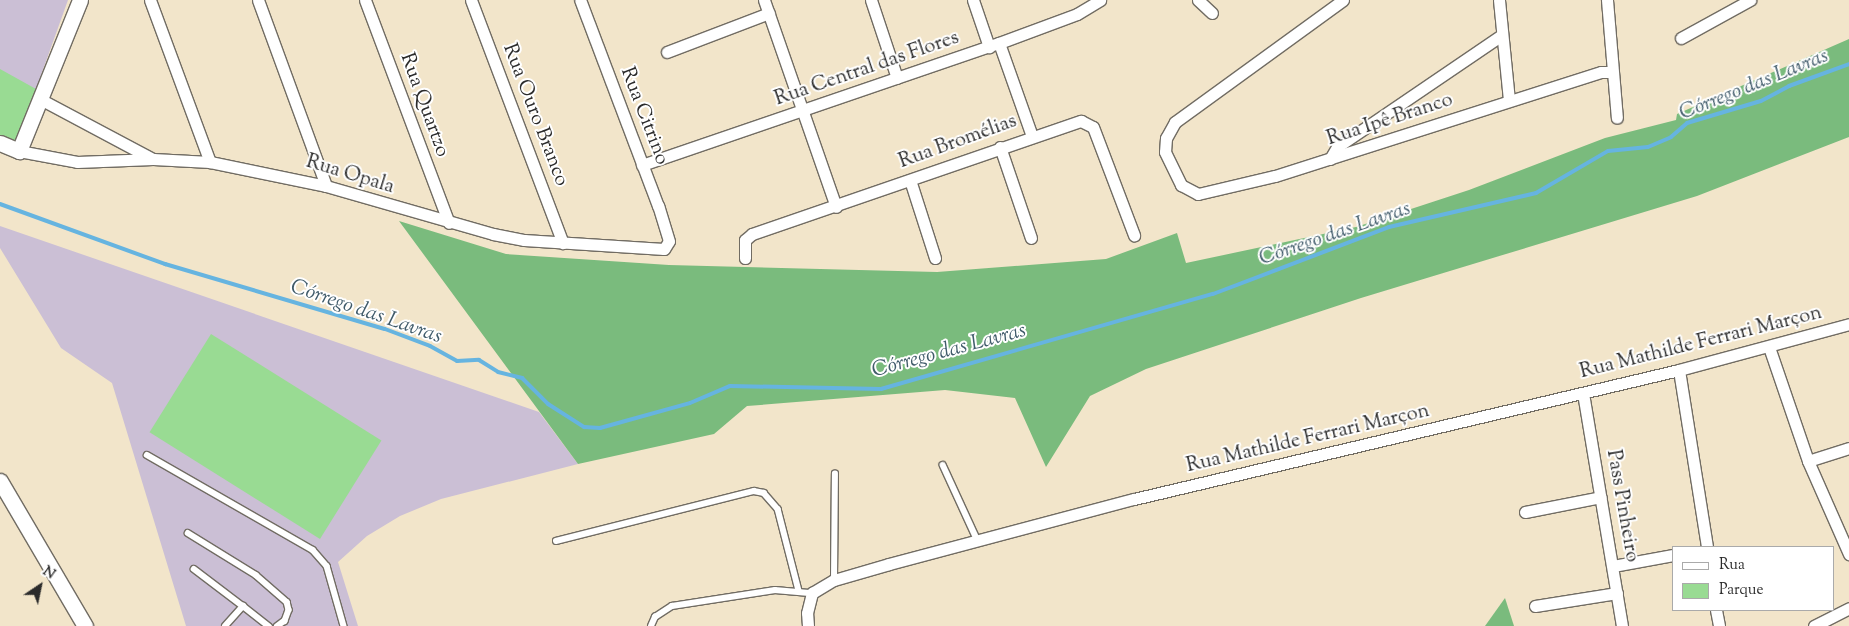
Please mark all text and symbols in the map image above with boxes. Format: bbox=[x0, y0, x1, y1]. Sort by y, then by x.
street label: Rua Central das Flores bbox=[772, 26, 962, 112]
street label: Rua Ouro Branco bbox=[497, 40, 573, 190]
water label: Córrego das Lavras bbox=[1676, 44, 1832, 126]
street label: Rua Quartzo bbox=[394, 50, 454, 160]
street label: Rua Citrino bbox=[614, 64, 674, 168]
street label: Rua Ipê Branco bbox=[1324, 88, 1456, 152]
street label: Rua Bromélias bbox=[896, 110, 1020, 174]
street label: Rua Opala bbox=[303, 150, 397, 200]
water label: Córrego das Lavras bbox=[1256, 196, 1414, 272]
water label: Córrego das Lavras bbox=[287, 274, 445, 350]
street label: Rua Mathilde Ferrari Marçon bbox=[1577, 301, 1825, 385]
water label: Córrego das Lavras bbox=[869, 318, 1029, 384]
street label: Rua Mathilde Ferrari Marçon bbox=[1184, 399, 1432, 479]
street label: Pass Pinheiro bbox=[1600, 448, 1644, 564]
legend bbox=[1672, 546, 1834, 611]
text: Rua bbox=[1719, 555, 1745, 576]
north arrow bbox=[15, 561, 65, 611]
text: N bbox=[38, 562, 59, 585]
text: Parque bbox=[1719, 580, 1763, 601]

